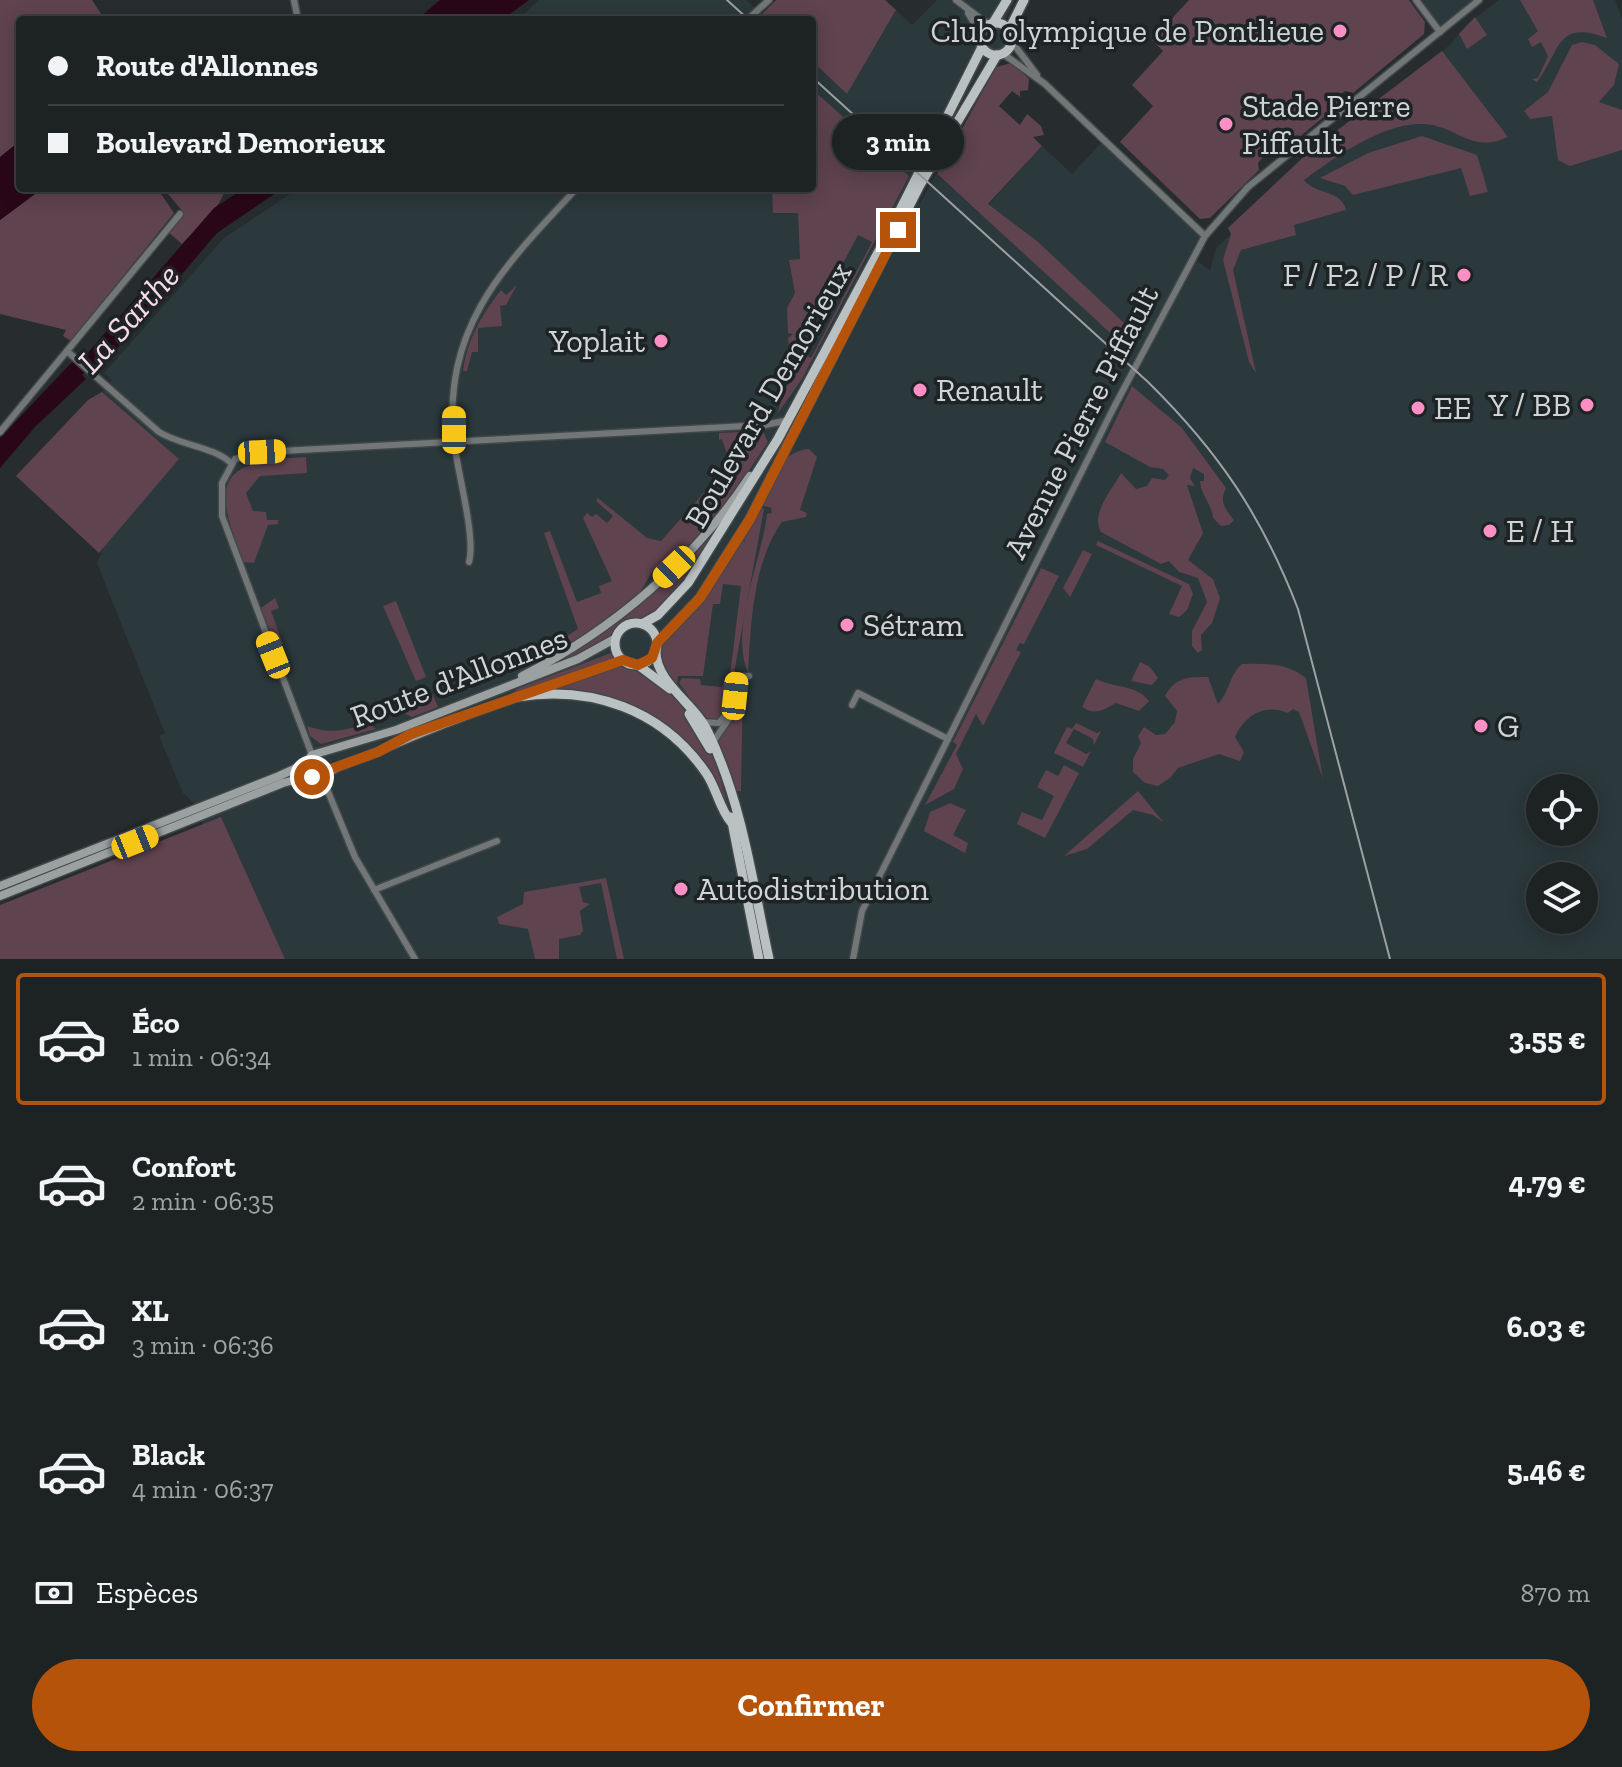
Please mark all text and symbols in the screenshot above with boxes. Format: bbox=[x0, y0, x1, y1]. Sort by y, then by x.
place label: Club olympique de Pontlieue bbox=[930, 12, 1324, 50]
marker: Club olympique de Pontlieue bbox=[1331, 22, 1349, 40]
text: Route d'Allonnes bbox=[96, 48, 318, 84]
place label: Stade Pierre Piffault bbox=[1242, 87, 1411, 162]
callout: 3 min bbox=[832, 114, 964, 170]
marker: Stade Pierre Piffault bbox=[1217, 115, 1235, 133]
text: Boulevard Demorieux bbox=[96, 125, 385, 161]
text: 3 min bbox=[866, 126, 930, 158]
route end bbox=[880, 212, 916, 248]
water label: La Sarthe bbox=[69, 255, 188, 381]
street label: Boulevard Demorieux bbox=[677, 256, 859, 534]
place label: F / F2 / P / R bbox=[1283, 256, 1448, 294]
marker: F / F2 / P / R bbox=[1455, 266, 1473, 284]
street label: Avenue Pierre Piffault bbox=[996, 279, 1166, 565]
place label: Yoplait bbox=[548, 322, 645, 360]
marker: Yoplait bbox=[652, 332, 670, 350]
place label: Renault bbox=[936, 371, 1043, 409]
marker: Renault bbox=[911, 381, 929, 399]
place label: Y / BB bbox=[1487, 386, 1571, 424]
place label: EE bbox=[1434, 389, 1472, 427]
marker: Y / BB bbox=[1578, 396, 1596, 414]
marker: EE bbox=[1409, 399, 1427, 417]
car bbox=[442, 406, 466, 454]
car bbox=[237, 439, 287, 465]
place label: E / H bbox=[1506, 512, 1574, 550]
marker: E / H bbox=[1481, 522, 1499, 540]
car bbox=[648, 542, 700, 592]
place label: Sétram bbox=[863, 606, 964, 644]
marker: Sétram bbox=[838, 616, 856, 634]
street label: Route d'Allonnes bbox=[345, 618, 573, 736]
car bbox=[253, 628, 293, 682]
car bbox=[721, 671, 749, 721]
place label: G bbox=[1497, 707, 1519, 745]
marker: G bbox=[1472, 717, 1490, 735]
route start bbox=[294, 759, 330, 795]
map controls bbox=[1526, 774, 1598, 934]
button: locate bbox=[1526, 774, 1598, 846]
car bbox=[108, 822, 162, 862]
button: layers bbox=[1526, 862, 1598, 934]
place label: Autodistribution bbox=[697, 870, 930, 908]
marker: Autodistribution bbox=[672, 880, 690, 898]
icon: car bbox=[36, 1003, 108, 1075]
text: Éco bbox=[132, 1005, 180, 1041]
text: 3.55 € bbox=[1508, 1021, 1586, 1057]
text: 1 min · 06:34 bbox=[132, 1041, 271, 1073]
icon: car bbox=[36, 1147, 108, 1219]
text: Confort bbox=[132, 1149, 236, 1185]
text: 4.79 € bbox=[1509, 1165, 1586, 1201]
text: 2 min · 06:35 bbox=[132, 1185, 274, 1217]
icon: car bbox=[36, 1291, 108, 1363]
text: XL bbox=[132, 1293, 169, 1329]
text: 6.03 € bbox=[1506, 1309, 1586, 1345]
text: 3 min · 06:36 bbox=[132, 1329, 274, 1361]
icon: car bbox=[36, 1435, 108, 1507]
text: Black bbox=[132, 1437, 205, 1473]
text: 5.46 € bbox=[1507, 1453, 1586, 1489]
text: 4 min · 06:37 bbox=[132, 1473, 274, 1505]
icon: cash bbox=[32, 1571, 76, 1615]
text: Espèces bbox=[96, 1575, 198, 1611]
text: 870 m bbox=[1520, 1577, 1590, 1609]
button: Confirmer bbox=[32, 1659, 1590, 1751]

